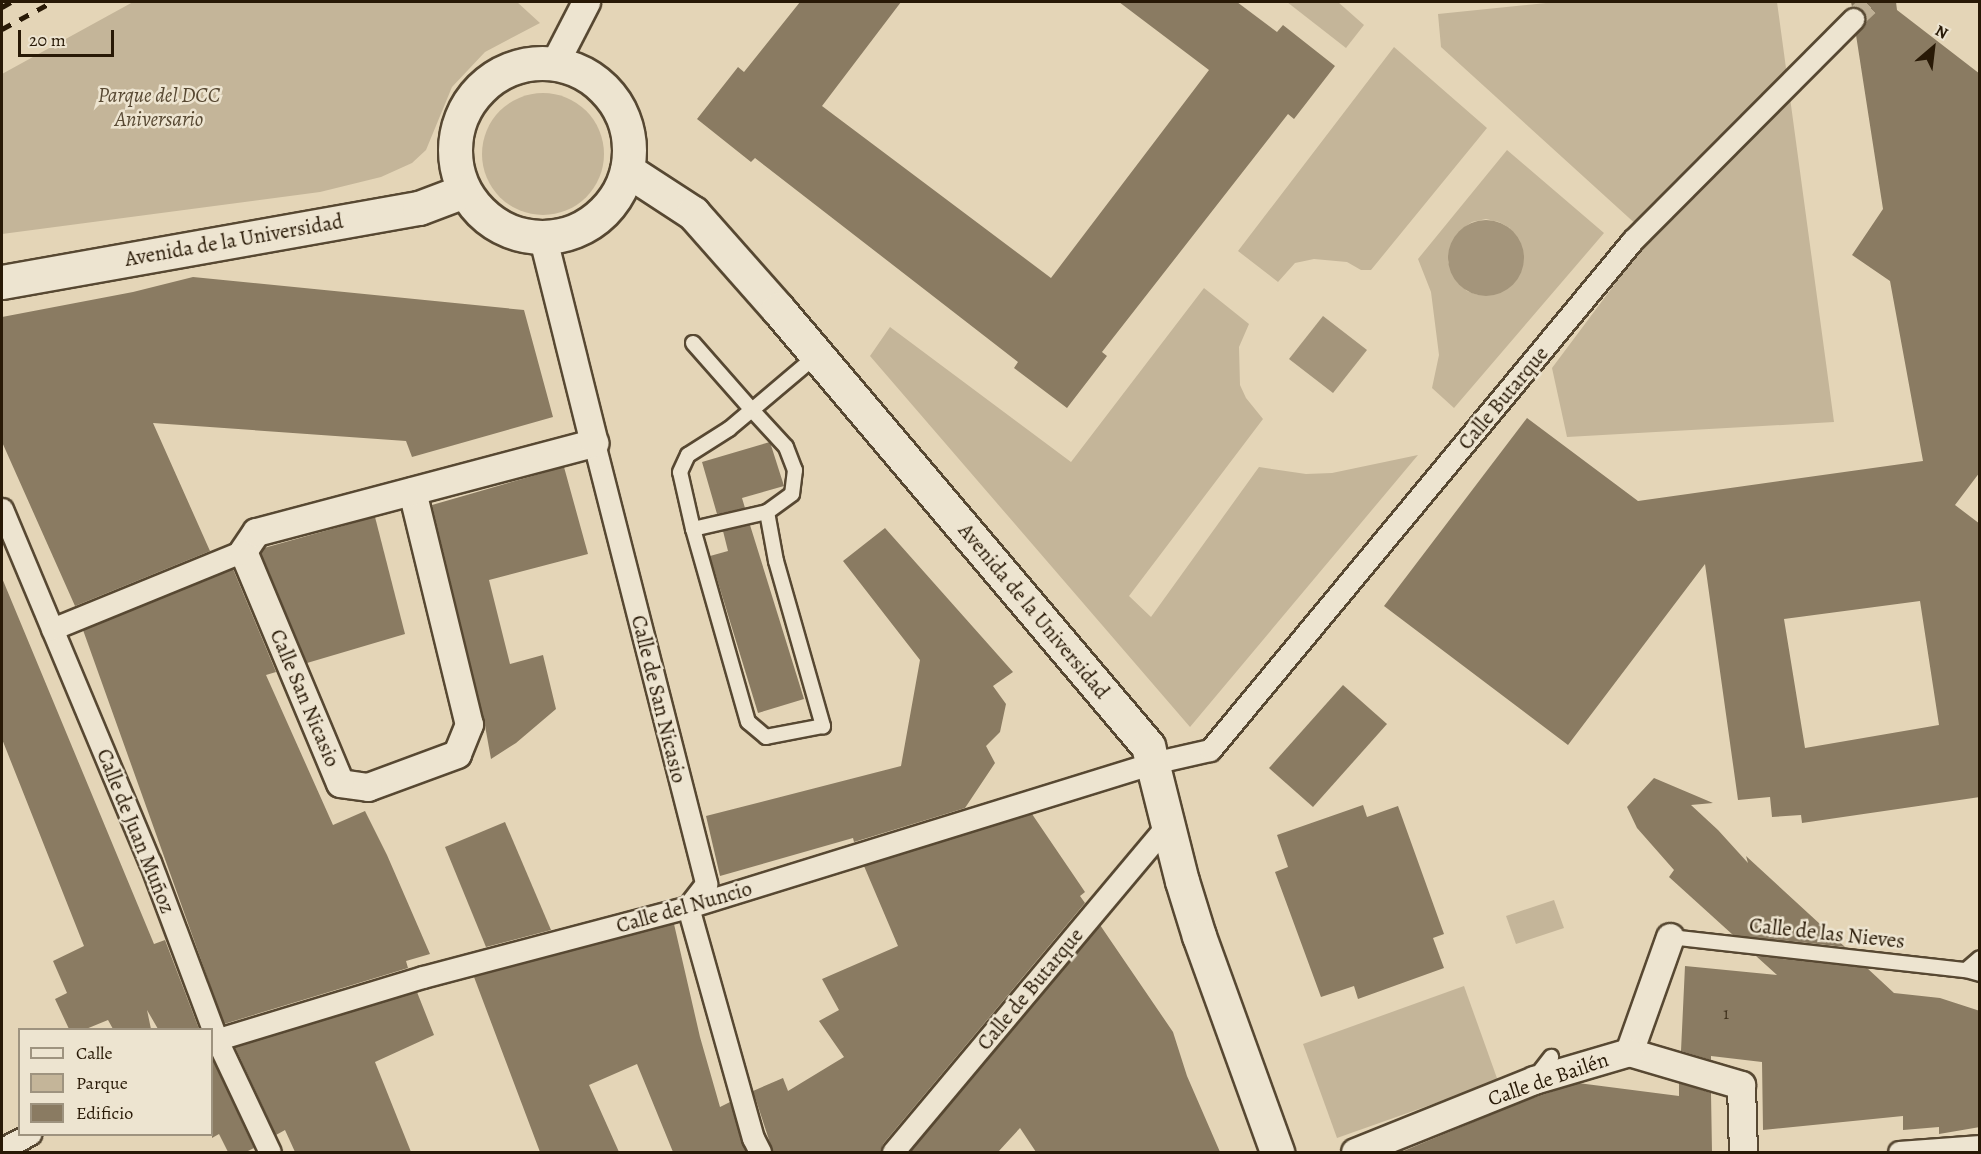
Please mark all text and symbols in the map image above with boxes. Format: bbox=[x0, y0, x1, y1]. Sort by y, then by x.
scale bar bbox=[21, 18, 117, 56]
north arrow bbox=[1903, 18, 1963, 78]
text: N bbox=[1931, 20, 1952, 45]
text: 20 m bbox=[29, 28, 66, 52]
park label: Parque del DCC Aniversario bbox=[98, 82, 220, 132]
street label: Avenida de la Universidad bbox=[123, 208, 345, 272]
street label: Calle Butarque bbox=[1453, 341, 1553, 455]
street label: Avenida de la Universidad bbox=[953, 518, 1115, 704]
street label: Calle de San Nicasio bbox=[626, 613, 692, 785]
street label: Calle San Nicasio bbox=[265, 625, 345, 771]
street label: Calle de Juan Muñoz bbox=[91, 745, 181, 917]
street label: Calle del Nuncio bbox=[613, 876, 755, 938]
street label: Calle de las Nieves bbox=[1748, 912, 1906, 954]
street label: Calle de Butarque bbox=[972, 923, 1088, 1055]
house number: 1 bbox=[1723, 1002, 1729, 1024]
legend bbox=[18, 1028, 213, 1136]
text: Calle bbox=[76, 1041, 113, 1065]
street label: Calle de Bailén bbox=[1484, 1047, 1612, 1111]
text: Parque bbox=[76, 1071, 128, 1095]
text: Edificio bbox=[76, 1101, 133, 1125]

